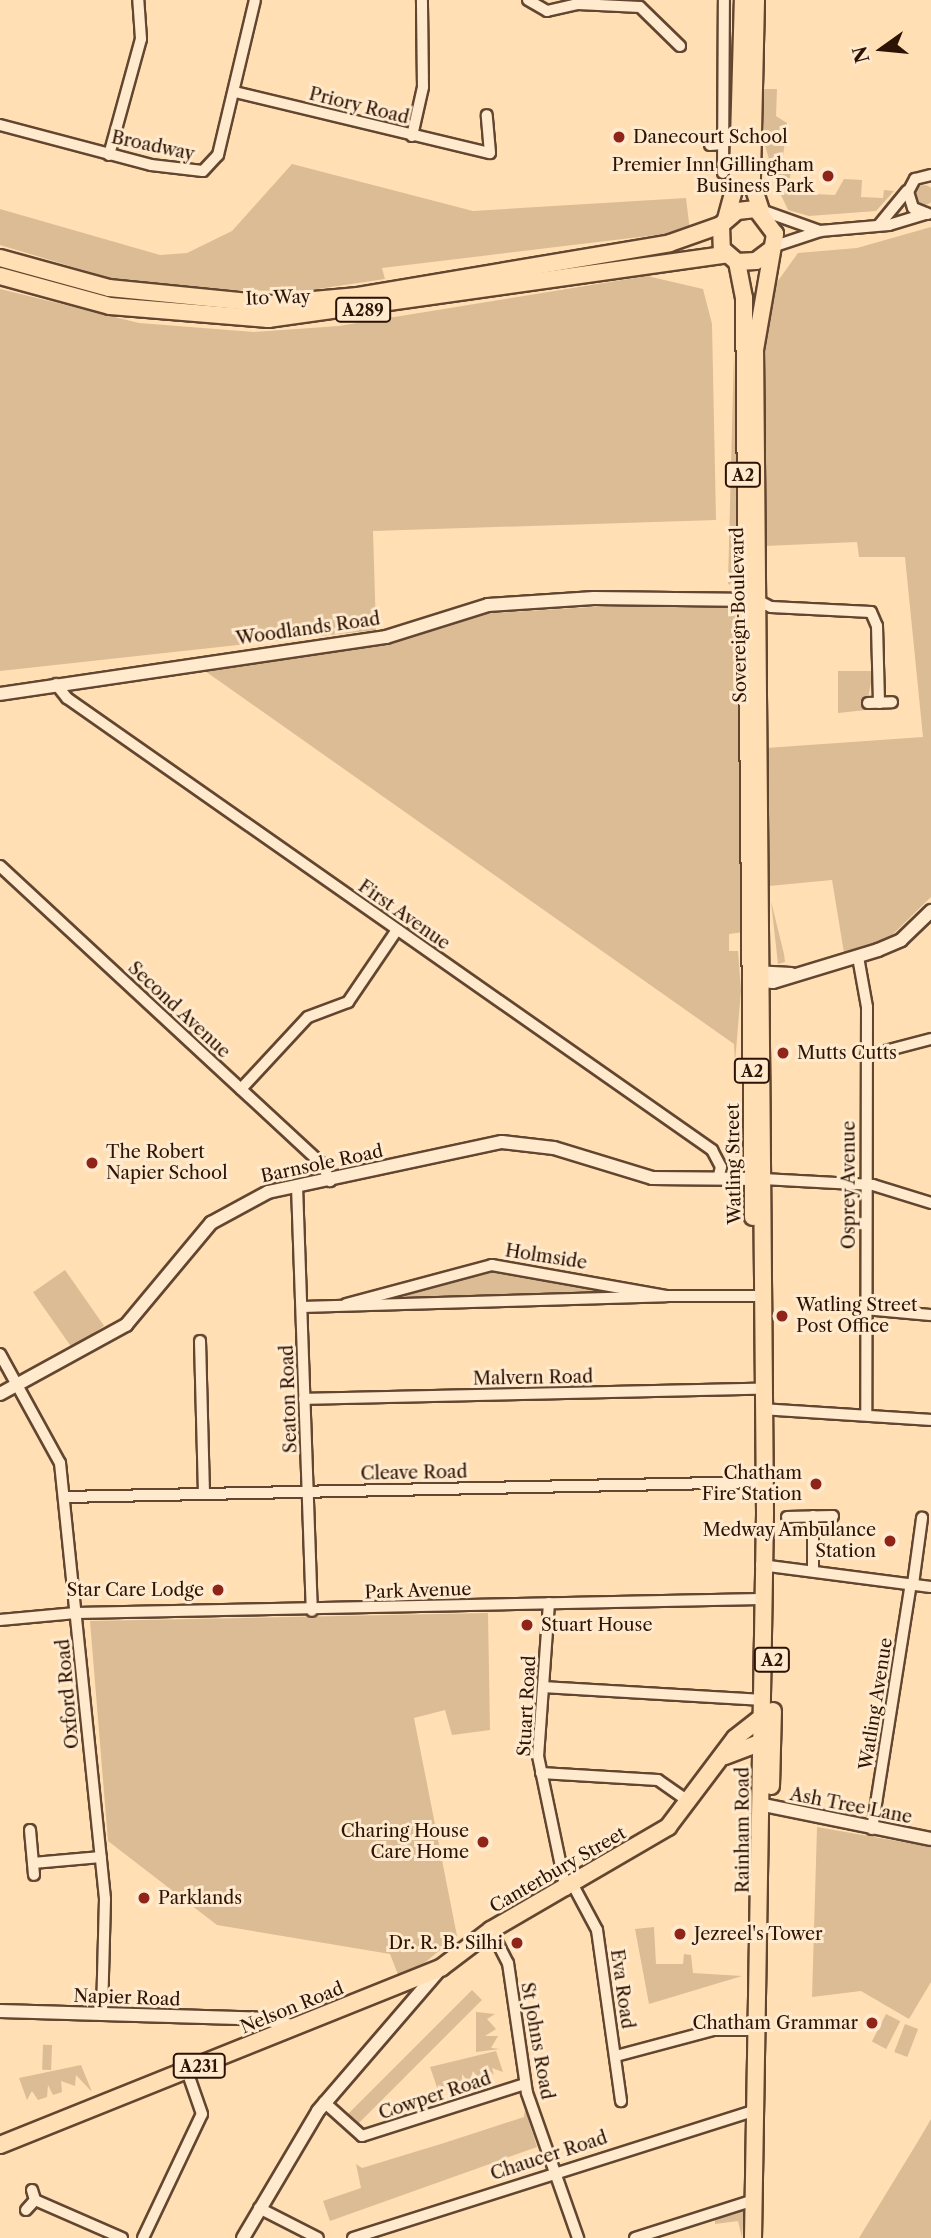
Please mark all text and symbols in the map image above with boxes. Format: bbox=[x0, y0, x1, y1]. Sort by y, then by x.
north arrow bbox=[847, 14, 917, 84]
text: N bbox=[848, 44, 874, 66]
street label: Priory Road bbox=[306, 83, 412, 129]
place label: Danecourt School bbox=[633, 126, 788, 148]
street label: Broadway bbox=[109, 127, 197, 165]
marker: Danecourt School bbox=[611, 129, 627, 145]
place label: Premier Inn Gillingham Business Park bbox=[611, 155, 814, 198]
marker: Premier Inn Gillingham Business Park bbox=[820, 168, 836, 184]
street label: Ito Way bbox=[245, 286, 311, 310]
road number: A289 bbox=[335, 298, 391, 322]
road number: A2 bbox=[724, 462, 762, 488]
street label: Sovereign Boulevard bbox=[727, 527, 751, 703]
street label: Woodlands Road bbox=[234, 608, 382, 650]
street label: First Avenue bbox=[354, 875, 454, 955]
street label: Second Avenue bbox=[123, 957, 235, 1063]
place label: Mutts Cutts bbox=[797, 1042, 897, 1064]
marker: Mutts Cutts bbox=[775, 1045, 791, 1061]
road number: A2 bbox=[733, 1058, 771, 1084]
street label: Watling Street bbox=[722, 1103, 746, 1225]
street label: Osprey Avenue bbox=[838, 1120, 860, 1250]
street label: Barnsole Road bbox=[259, 1140, 385, 1188]
place label: The Robert Napier School bbox=[106, 1142, 228, 1184]
marker: The Robert Napier School bbox=[84, 1155, 100, 1171]
street label: Holmside bbox=[504, 1240, 588, 1274]
place label: Watling Street Post Office bbox=[796, 1295, 917, 1338]
marker: Watling Street Post Office bbox=[774, 1308, 790, 1324]
street label: Seaton Road bbox=[276, 1344, 302, 1454]
street label: Malvern Road bbox=[473, 1366, 593, 1390]
street label: Cleave Road bbox=[360, 1461, 468, 1485]
place label: Chatham Fire Station bbox=[702, 1463, 802, 1506]
marker: Chatham Fire Station bbox=[808, 1476, 824, 1492]
place label: Medway Ambulance Station bbox=[701, 1520, 876, 1562]
marker: Medway Ambulance Station bbox=[882, 1533, 898, 1549]
street label: Park Avenue bbox=[364, 1578, 472, 1604]
place label: Star Care Lodge bbox=[66, 1579, 204, 1601]
marker: Star Care Lodge bbox=[210, 1582, 226, 1598]
place label: Stuart House bbox=[541, 1614, 653, 1636]
marker: Stuart House bbox=[519, 1617, 535, 1633]
street label: Watling Avenue bbox=[855, 1636, 897, 1772]
street label: Oxford Road bbox=[52, 1638, 84, 1750]
road number: A2 bbox=[753, 1648, 791, 1672]
street label: Stuart Road bbox=[514, 1655, 540, 1757]
street label: Rainham Road bbox=[732, 1767, 754, 1893]
street label: Ash Tree Lane bbox=[788, 1784, 914, 1828]
place label: Charing House Care Home bbox=[341, 1821, 469, 1864]
street label: Canterbury Street bbox=[486, 1822, 630, 1918]
marker: Charing House Care Home bbox=[475, 1834, 491, 1850]
place label: Parklands bbox=[158, 1887, 242, 1909]
marker: Parklands bbox=[136, 1890, 152, 1906]
place label: Jezreel's Tower bbox=[694, 1923, 823, 1945]
marker: Jezreel's Tower bbox=[672, 1926, 688, 1942]
place label: Dr. R. B. Silhi bbox=[388, 1932, 503, 1954]
marker: Dr. R. B. Silhi bbox=[509, 1935, 525, 1951]
street label: Eva Road bbox=[606, 1948, 638, 2030]
street label: Nelson Road bbox=[237, 1978, 347, 2038]
street label: St Johns Road bbox=[516, 1981, 558, 2101]
street label: Napier Road bbox=[73, 1985, 181, 2011]
place label: Chatham Grammar bbox=[693, 2012, 858, 2034]
marker: Chatham Grammar bbox=[864, 2015, 880, 2031]
road number: A231 bbox=[173, 2054, 225, 2078]
street label: Cowper Road bbox=[376, 2068, 494, 2124]
street label: Chaucer Road bbox=[488, 2127, 610, 2185]

